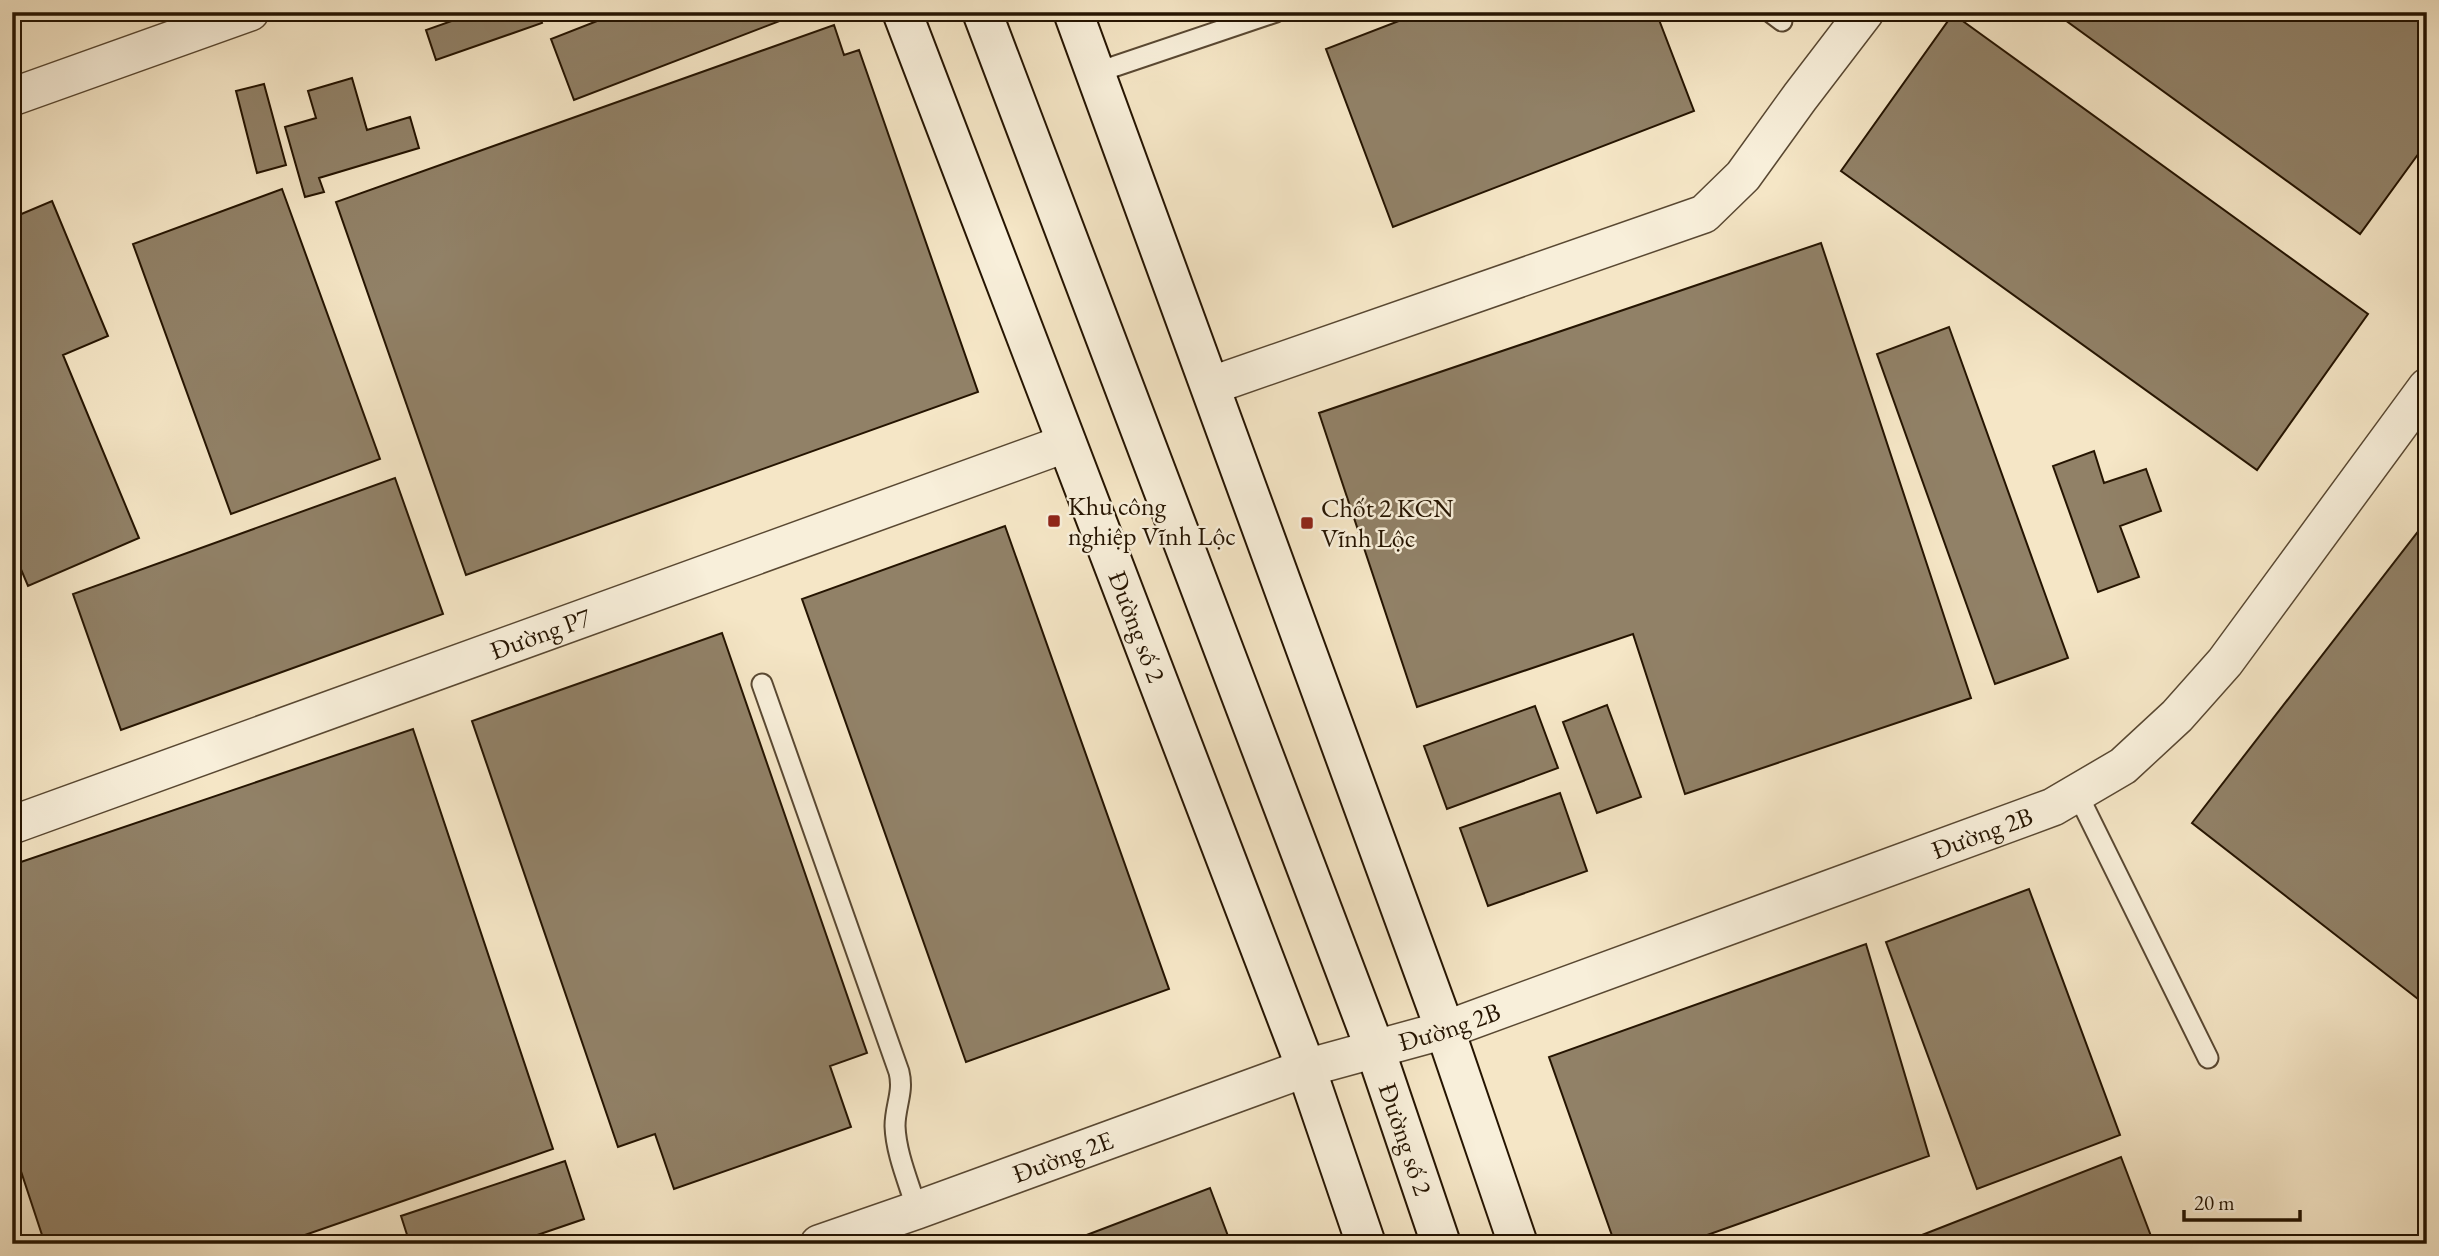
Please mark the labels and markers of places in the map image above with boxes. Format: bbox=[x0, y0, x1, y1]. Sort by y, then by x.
place label: Khu công nghiệp Vĩnh Lộc bbox=[1068, 489, 1236, 553]
place label: Chốt 2 KCN Vĩnh Lộc bbox=[1321, 491, 1454, 555]
marker: Khu công nghiệp Vĩnh Lộc bbox=[1046, 513, 1062, 529]
marker: Chốt 2 KCN Vĩnh Lộc bbox=[1299, 515, 1315, 531]

